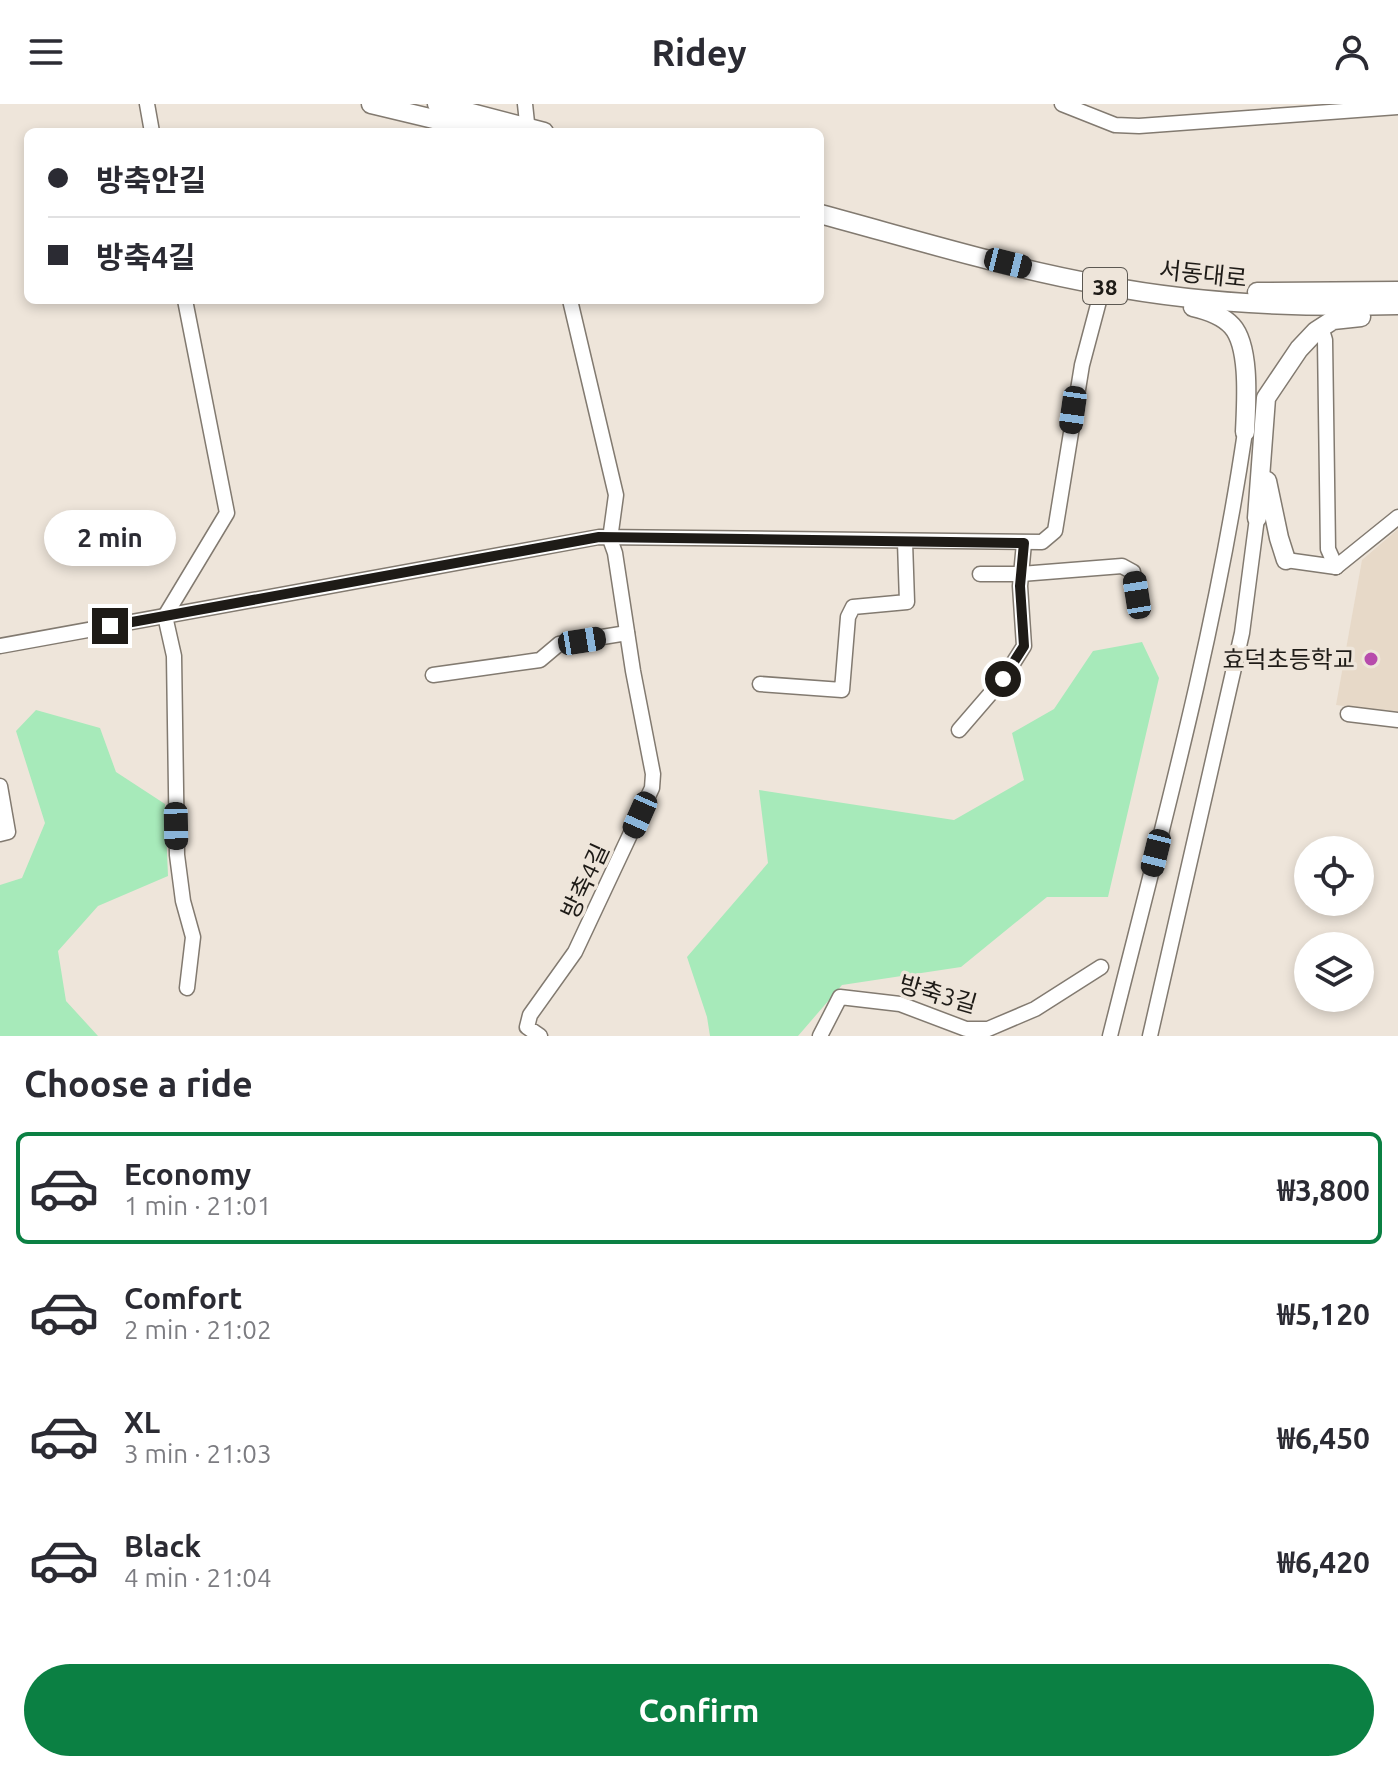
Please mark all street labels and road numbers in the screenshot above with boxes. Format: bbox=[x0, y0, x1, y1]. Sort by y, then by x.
street label: 서동대로 bbox=[1158, 256, 1248, 292]
road number: 38 bbox=[1083, 268, 1127, 304]
street label: 방축4길 bbox=[556, 839, 614, 923]
street label: 방축3길 bbox=[896, 970, 980, 1018]

